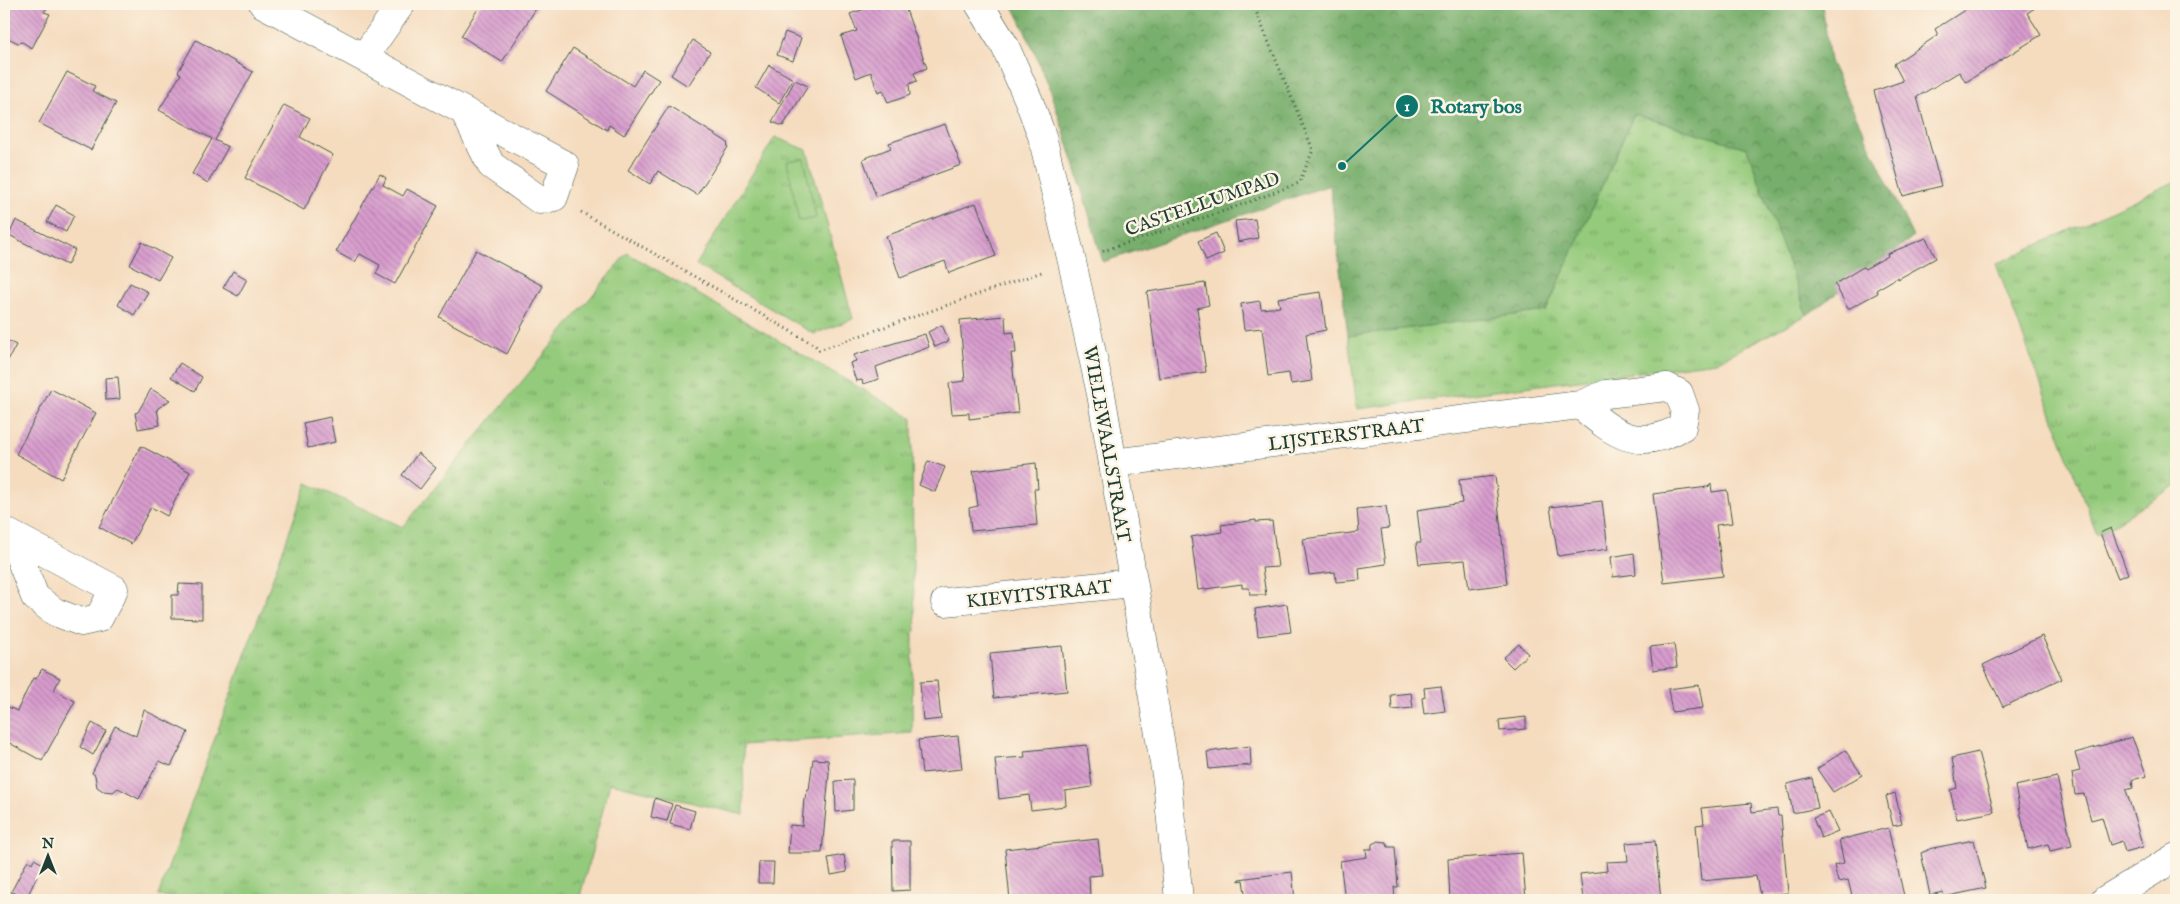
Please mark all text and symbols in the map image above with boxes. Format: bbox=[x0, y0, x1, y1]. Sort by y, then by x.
callout: Rotary bos bbox=[1395, 88, 1531, 123]
text: Rotary bos bbox=[1430, 95, 1522, 120]
text: 1 bbox=[1404, 97, 1410, 116]
street label: CASTELLUMPAD bbox=[1122, 167, 1283, 243]
street label: WIELEWAALSTRAAT bbox=[1077, 344, 1135, 545]
street label: LIJSTERSTRAAT bbox=[1267, 414, 1426, 457]
street label: KIEVITSTRAAT bbox=[965, 575, 1113, 615]
north arrow bbox=[22, 832, 72, 882]
text: N bbox=[41, 835, 54, 853]

